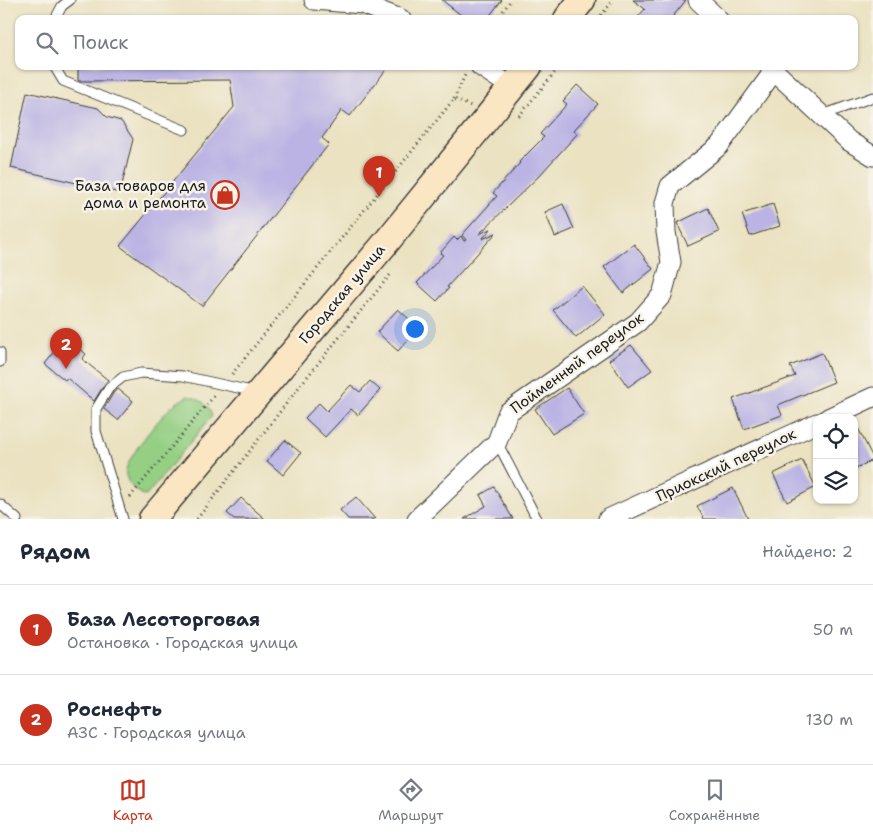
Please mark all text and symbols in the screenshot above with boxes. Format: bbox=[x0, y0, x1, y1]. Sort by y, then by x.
search box bbox=[15, 15, 858, 70]
icon: search bbox=[33, 29, 61, 57]
text: Поиск bbox=[73, 30, 128, 55]
pin: 1 bbox=[363, 156, 395, 197]
place label: База товаров для дома и ремонта bbox=[75, 176, 207, 213]
shop icon: База товаров для дома и ремонта bbox=[210, 180, 240, 210]
street label: Городская улица bbox=[294, 239, 390, 348]
street label: Пойменный переулок bbox=[506, 308, 648, 418]
your location bbox=[402, 316, 428, 342]
pin: 2 bbox=[50, 328, 82, 369]
map controls bbox=[813, 414, 858, 504]
button: locate bbox=[813, 414, 858, 459]
street label: Приокский переулок bbox=[653, 424, 799, 506]
button: layers bbox=[813, 459, 858, 504]
text: Рядом bbox=[20, 538, 90, 566]
text: Найдено: 2 bbox=[762, 541, 853, 562]
text: База Лесоторговая bbox=[67, 607, 260, 632]
text: 1 bbox=[32, 619, 40, 640]
text: 50 m bbox=[813, 619, 853, 640]
text: Остановка · Городская улица bbox=[67, 632, 298, 653]
text: Роснефть bbox=[67, 697, 162, 722]
text: 2 bbox=[30, 709, 42, 730]
text: 130 m bbox=[806, 709, 853, 730]
text: АЗС · Городская улица bbox=[67, 722, 246, 743]
tab: Карта bbox=[113, 776, 153, 824]
tab: Маршрут bbox=[378, 776, 443, 824]
tab: Сохранённые bbox=[669, 776, 760, 824]

